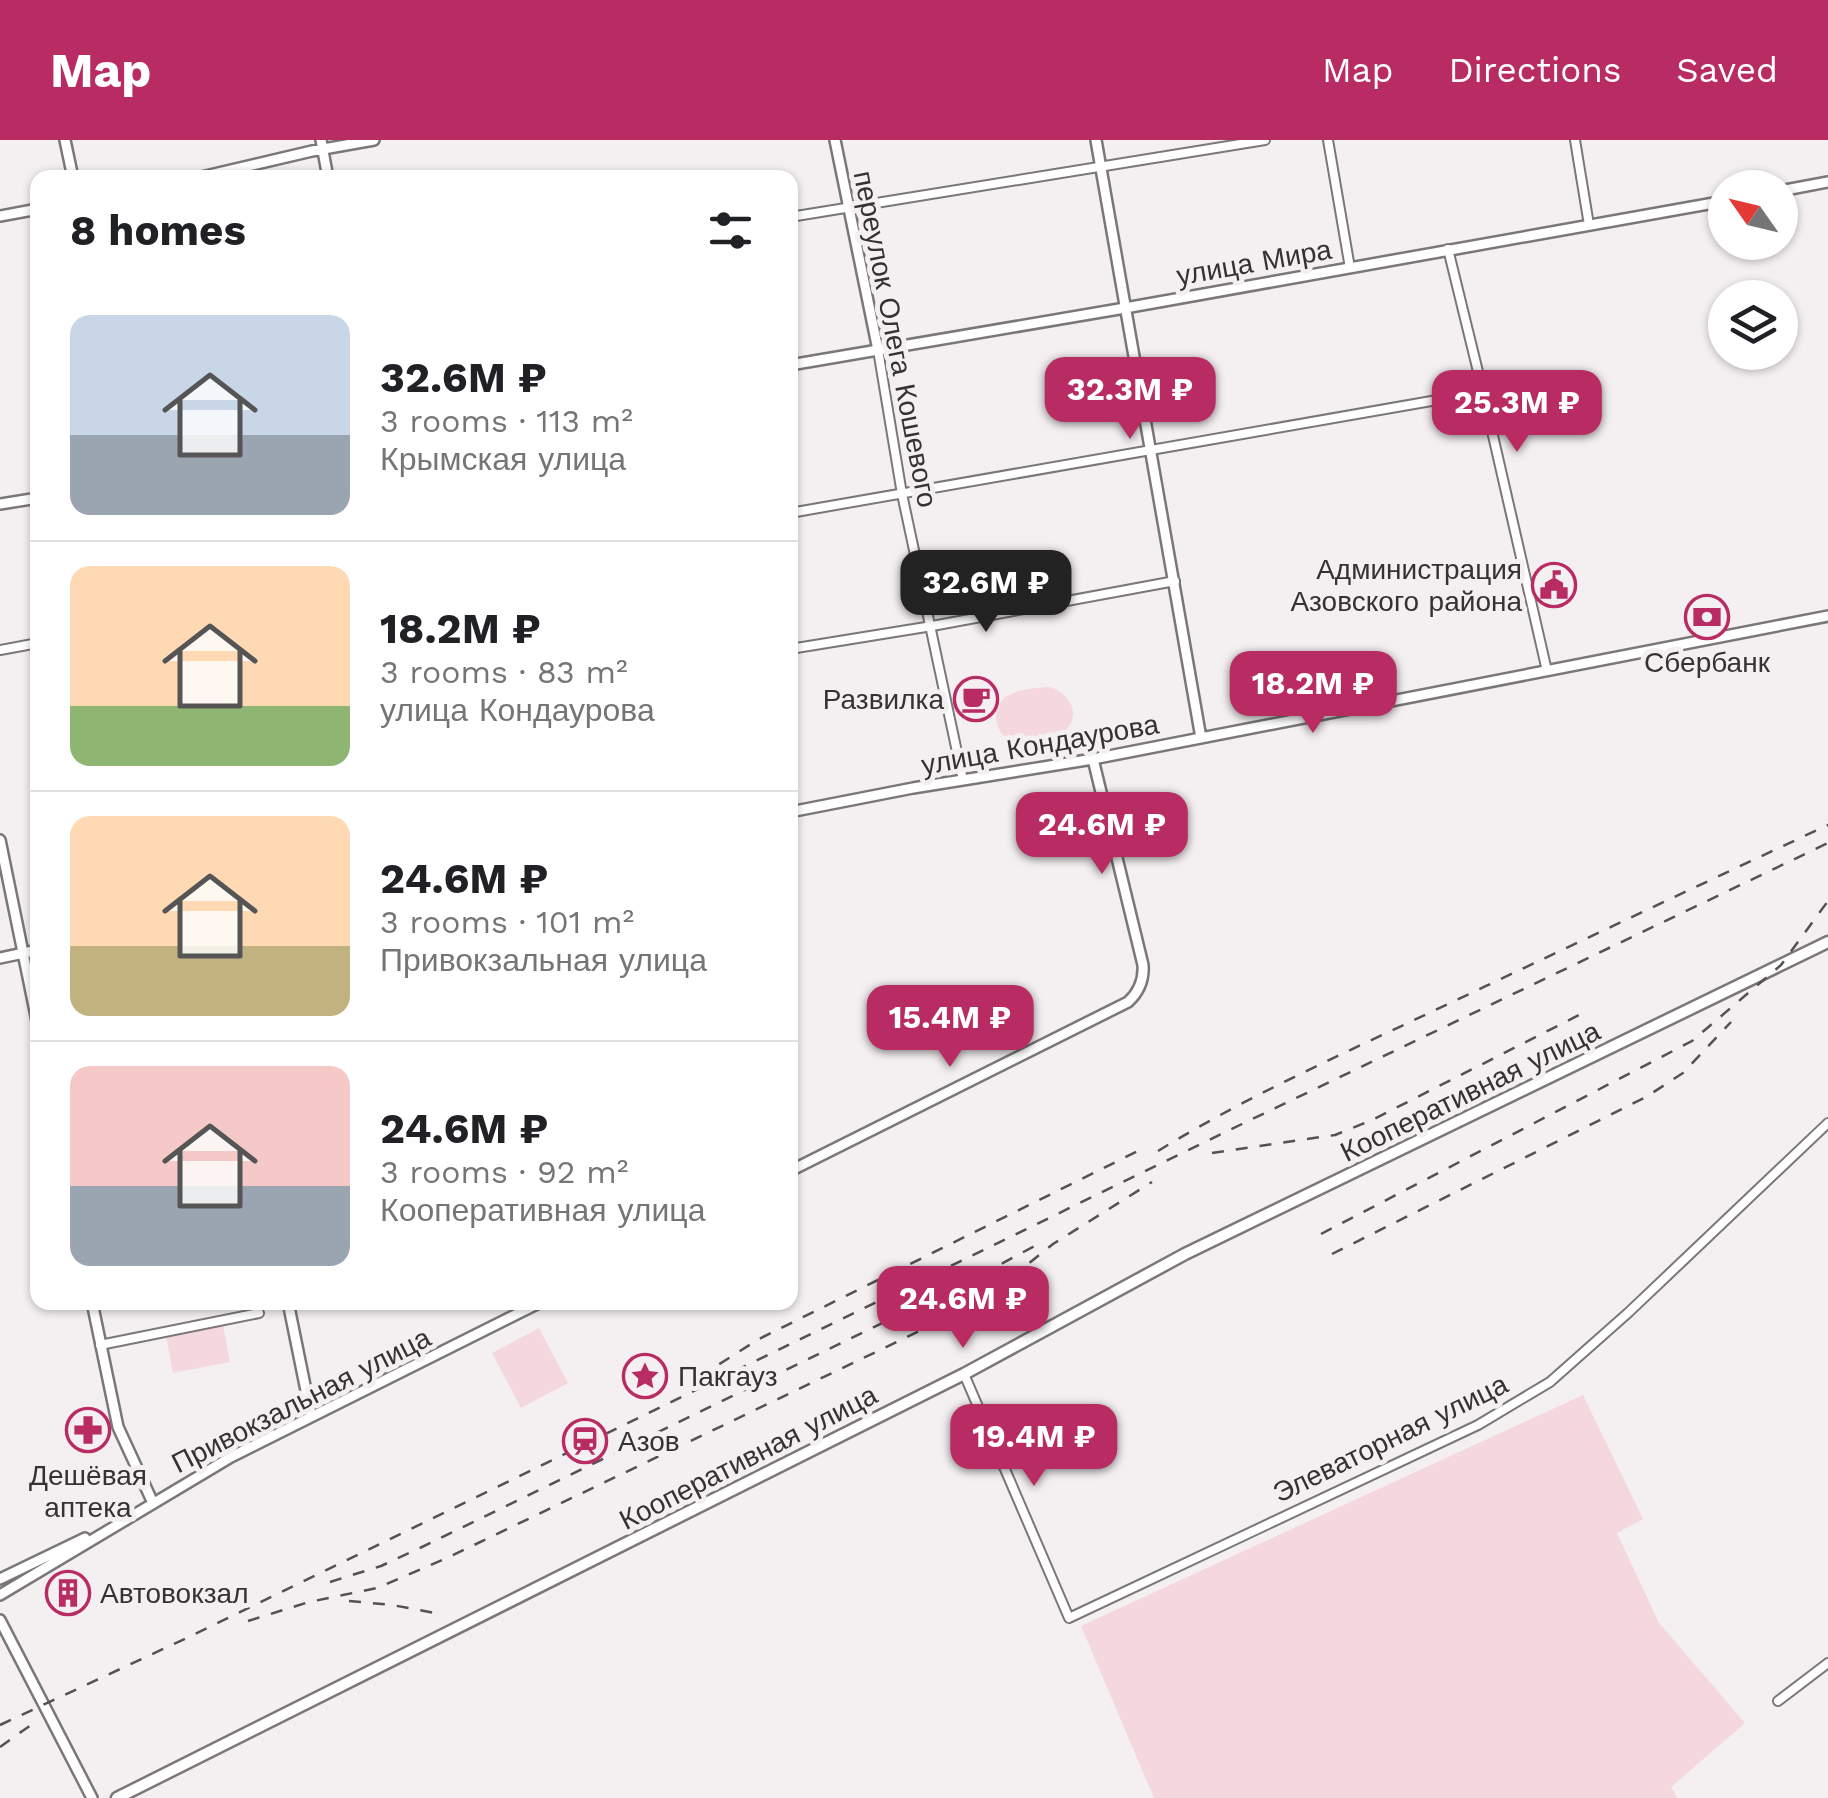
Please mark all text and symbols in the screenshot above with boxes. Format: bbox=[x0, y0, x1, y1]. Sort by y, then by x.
text: Map bbox=[50, 42, 151, 99]
text: Map bbox=[1322, 49, 1393, 91]
text: Directions bbox=[1448, 49, 1621, 91]
text: Saved bbox=[1676, 49, 1778, 91]
street label: переулок Олега Кошевого bbox=[847, 168, 944, 510]
north arrow bbox=[1708, 170, 1798, 260]
map controls bbox=[1708, 170, 1798, 370]
icon: filters bbox=[703, 203, 758, 258]
text: 8 homes bbox=[70, 206, 246, 255]
street label: улица Мира bbox=[1174, 233, 1334, 292]
button: layers bbox=[1708, 280, 1798, 370]
text: 32.6M ₽ bbox=[380, 353, 547, 402]
icon: home bbox=[150, 355, 270, 475]
pin: 32.3M ₽ bbox=[1038, 357, 1222, 442]
text: 32.3M ₽ bbox=[1067, 370, 1193, 408]
pin: 25.3M ₽ bbox=[1425, 370, 1609, 455]
text: 25.3M ₽ bbox=[1454, 383, 1580, 421]
text: 3 rooms · 113 m² bbox=[380, 402, 633, 440]
text: Крымская улица bbox=[380, 440, 626, 478]
pin: 32.6M ₽ bbox=[894, 550, 1078, 635]
place label: Администрация Азовского района bbox=[1290, 553, 1522, 618]
public building icon: Администрация Азовского района bbox=[1531, 562, 1577, 608]
text: 32.6M ₽ bbox=[922, 563, 1050, 601]
bank icon: Сбербанк bbox=[1684, 594, 1730, 640]
text: 18.2M ₽ bbox=[380, 604, 541, 653]
icon: home bbox=[150, 606, 270, 726]
place label: Сбербанк bbox=[1644, 646, 1771, 679]
pin: 18.2M ₽ bbox=[1221, 651, 1405, 736]
text: 3 rooms · 83 m² bbox=[380, 653, 628, 691]
text: 18.2M ₽ bbox=[1252, 664, 1374, 702]
cafe icon: Развилка bbox=[953, 676, 999, 722]
place label: Развилка bbox=[823, 683, 944, 716]
text: улица Кондаурова bbox=[380, 691, 655, 729]
street label: улица Кондаурова bbox=[919, 707, 1162, 782]
pin: 24.6M ₽ bbox=[1010, 792, 1194, 877]
text: 24.6M ₽ bbox=[1038, 805, 1166, 843]
text: 24.6M ₽ bbox=[380, 854, 548, 903]
icon: home bbox=[150, 856, 270, 976]
text: 3 rooms · 101 m² bbox=[380, 903, 634, 941]
text: Привокзальная улица bbox=[380, 941, 707, 979]
pin: 15.4M ₽ bbox=[858, 985, 1042, 1070]
text: 15.4M ₽ bbox=[889, 998, 1011, 1036]
street label: Кооперативная улица bbox=[1335, 1014, 1606, 1169]
text: 24.6M ₽ bbox=[380, 1104, 548, 1153]
icon: home bbox=[150, 1106, 270, 1226]
text: 3 rooms · 92 m² bbox=[380, 1153, 628, 1191]
text: Кооперативная улица bbox=[380, 1191, 705, 1229]
pin: 24.6M ₽ bbox=[871, 1266, 1055, 1351]
text: 24.6M ₽ bbox=[899, 1279, 1027, 1317]
street label: Привокзальная улица bbox=[166, 1321, 437, 1480]
place icon: Пакгауз bbox=[622, 1353, 668, 1399]
place label: Пакгауз bbox=[678, 1360, 778, 1393]
street label: Элеваторная улица bbox=[1267, 1367, 1513, 1510]
street label: Кооперативная улица bbox=[614, 1378, 883, 1537]
pin: 19.4M ₽ bbox=[942, 1404, 1126, 1489]
pharmacy icon: Дешёвая аптека bbox=[65, 1407, 111, 1453]
text: 19.4M ₽ bbox=[972, 1417, 1096, 1455]
station icon: Азов bbox=[562, 1418, 608, 1464]
place label: Азов bbox=[618, 1425, 680, 1458]
place label: Дешёвая аптека bbox=[29, 1459, 147, 1524]
building icon: Автовокзал bbox=[45, 1570, 91, 1616]
place label: Автовокзал bbox=[100, 1577, 248, 1610]

